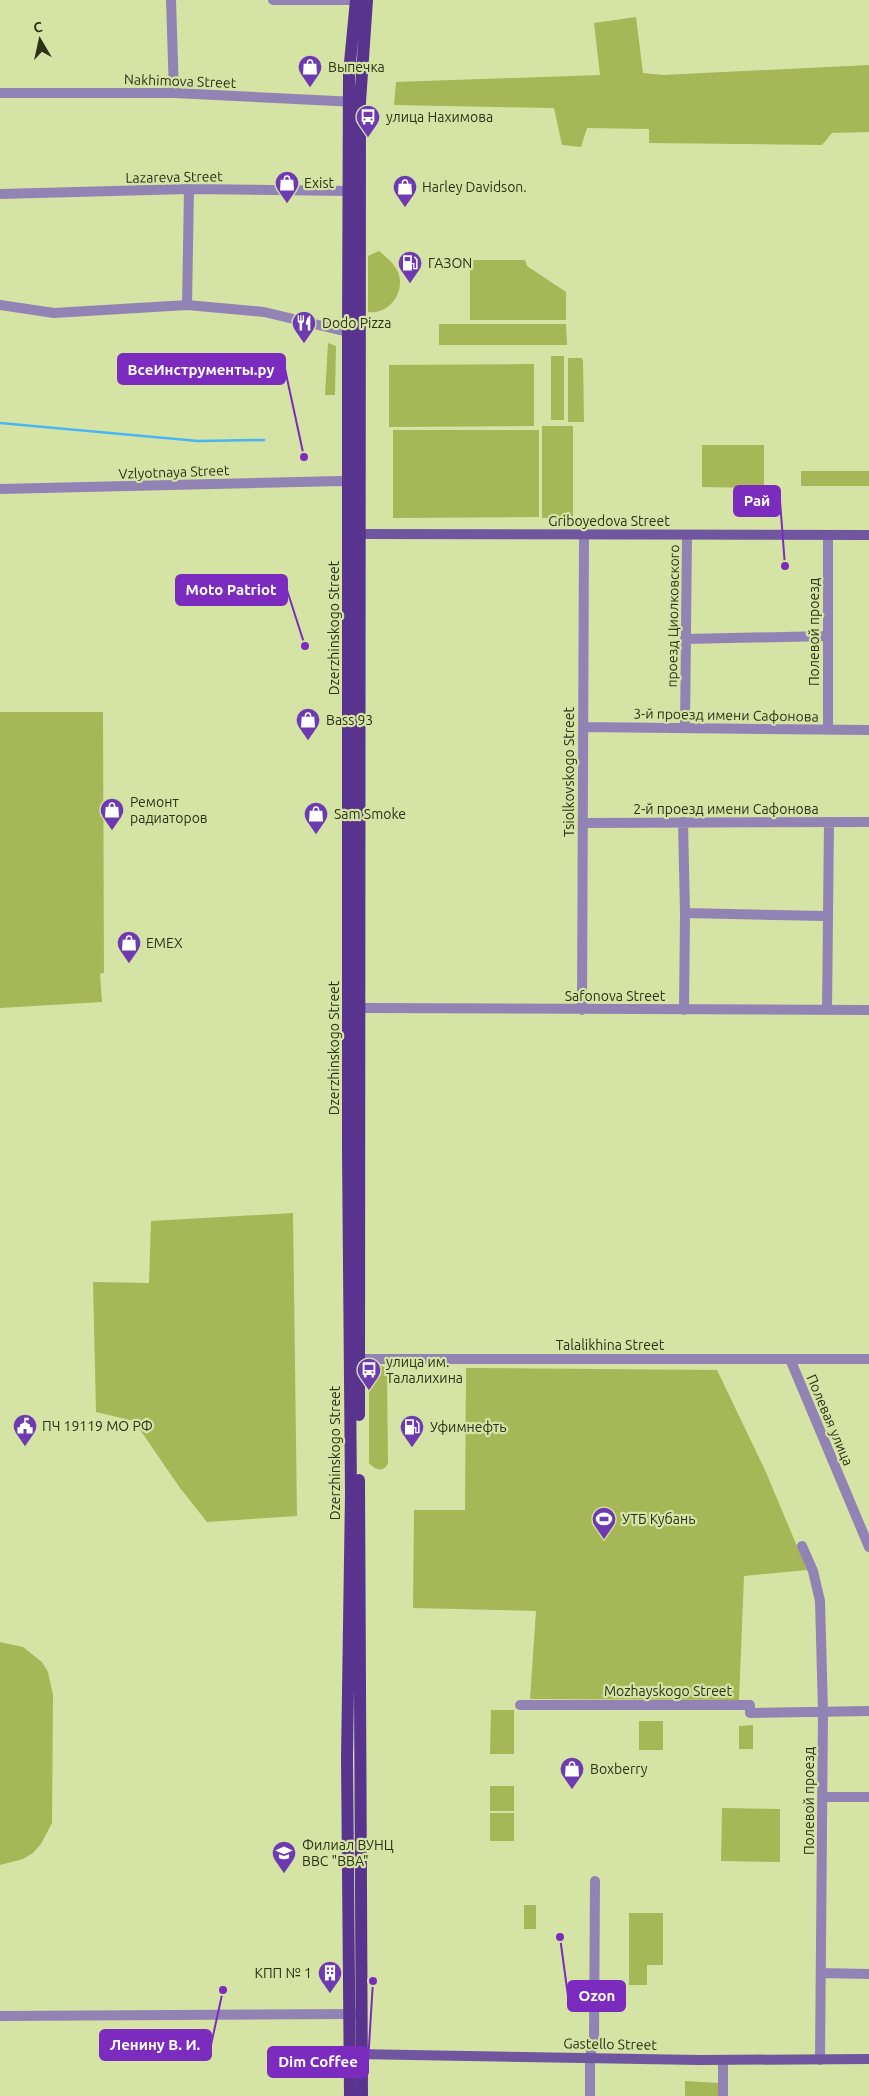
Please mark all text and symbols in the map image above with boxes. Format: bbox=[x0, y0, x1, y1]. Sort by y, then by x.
north arrow bbox=[15, 15, 65, 65]
text: С bbox=[32, 19, 44, 36]
shop icon: Выпечка bbox=[297, 54, 323, 88]
place label: Выпечка bbox=[328, 59, 385, 75]
street label: Nakhimova Street bbox=[124, 71, 237, 91]
bus stop icon: улица Нахимова bbox=[355, 104, 381, 138]
place label: улица Нахимова bbox=[386, 109, 493, 125]
street label: Lazareva Street bbox=[125, 168, 223, 186]
shop icon: Exist bbox=[274, 170, 300, 204]
shop icon: Harley Davidson. bbox=[392, 174, 418, 208]
place label: Exist bbox=[304, 175, 335, 191]
place label: Harley Davidson. bbox=[422, 179, 527, 195]
fuel station icon: ГАЗON bbox=[397, 250, 423, 284]
place label: ГАЗON bbox=[428, 255, 472, 271]
restaurant icon: Dodo Pizza bbox=[291, 310, 317, 344]
place label: Dodo Pizza bbox=[322, 315, 391, 331]
callout: ВсеИнструменты.ру bbox=[118, 354, 285, 384]
text: ВсеИнструменты.ру bbox=[127, 361, 275, 378]
street label: Vzlyotnaya Street bbox=[118, 462, 230, 482]
callout: Рай bbox=[734, 486, 780, 516]
text: Рай bbox=[744, 492, 770, 509]
street label: Griboyedova Street bbox=[548, 513, 670, 529]
street label: проезд Циолковского bbox=[664, 544, 682, 688]
street label: Dzerzhinskogo Street bbox=[326, 560, 342, 695]
callout: Moto Patriot bbox=[176, 575, 287, 605]
street label: Полевой проезд bbox=[806, 578, 822, 686]
text: Moto Patriot bbox=[186, 581, 277, 598]
street label: 3-й проезд имени Сафонова bbox=[633, 705, 819, 725]
shop icon: Bass 93 bbox=[295, 707, 321, 741]
street label: Tsiolkovskogo Street bbox=[561, 707, 577, 837]
place label: Bass 93 bbox=[326, 712, 373, 728]
place label: Ремонт радиаторов bbox=[130, 794, 208, 826]
shop icon: Ремонт радиаторов bbox=[99, 797, 125, 831]
shop icon: Sam Smoke bbox=[303, 801, 329, 835]
street label: 2-й проезд имени Сафонова bbox=[633, 801, 819, 817]
place label: Sam Smoke bbox=[334, 806, 406, 822]
shop icon: EMEX bbox=[116, 930, 142, 964]
place label: EMEX bbox=[146, 935, 183, 951]
street label: Dzerzhinskogo Street bbox=[326, 980, 342, 1115]
street label: Safonova Street bbox=[565, 988, 666, 1004]
street label: Talalikhina Street bbox=[556, 1337, 665, 1353]
place label: улица им. Талалихина bbox=[386, 1354, 463, 1386]
bus stop icon: улица им. Талалихина bbox=[356, 1357, 382, 1391]
street label: Полевая улица bbox=[804, 1372, 856, 1468]
street label: Dzerzhinskogo Street bbox=[327, 1385, 343, 1520]
public building icon: ПЧ 19119 МО РФ bbox=[12, 1413, 38, 1447]
fuel station icon: Уфимнефть bbox=[399, 1414, 425, 1448]
place label: ПЧ 19119 МО РФ bbox=[42, 1418, 153, 1434]
place label: Уфимнефть bbox=[430, 1419, 507, 1435]
sports icon: УТБ Кубань bbox=[591, 1506, 617, 1540]
place label: УТБ Кубань bbox=[622, 1511, 695, 1527]
street label: Mozhayskogo Street bbox=[604, 1683, 733, 1699]
street label: Полевой проезд bbox=[801, 1747, 817, 1855]
shop icon: Boxberry bbox=[559, 1756, 585, 1790]
place label: Boxberry bbox=[590, 1761, 648, 1777]
place label: Филиал ВУНЦ ВВС "ВВА" bbox=[302, 1837, 394, 1869]
school or university icon: Филиал ВУНЦ ВВС "ВВА" bbox=[271, 1840, 297, 1874]
building icon: КПП № 1 bbox=[317, 1960, 343, 1994]
place label: КПП № 1 bbox=[254, 1965, 312, 1981]
callout: Ozon bbox=[568, 1981, 625, 2011]
text: Ozon bbox=[579, 1987, 615, 2004]
callout: Ленину В. И. bbox=[100, 2030, 211, 2060]
street label: Gastello Street bbox=[563, 2035, 657, 2053]
text: Ленину В. И. bbox=[110, 2036, 201, 2053]
callout: Dim Coffee bbox=[268, 2047, 368, 2077]
text: Dim Coffee bbox=[278, 2053, 358, 2070]

